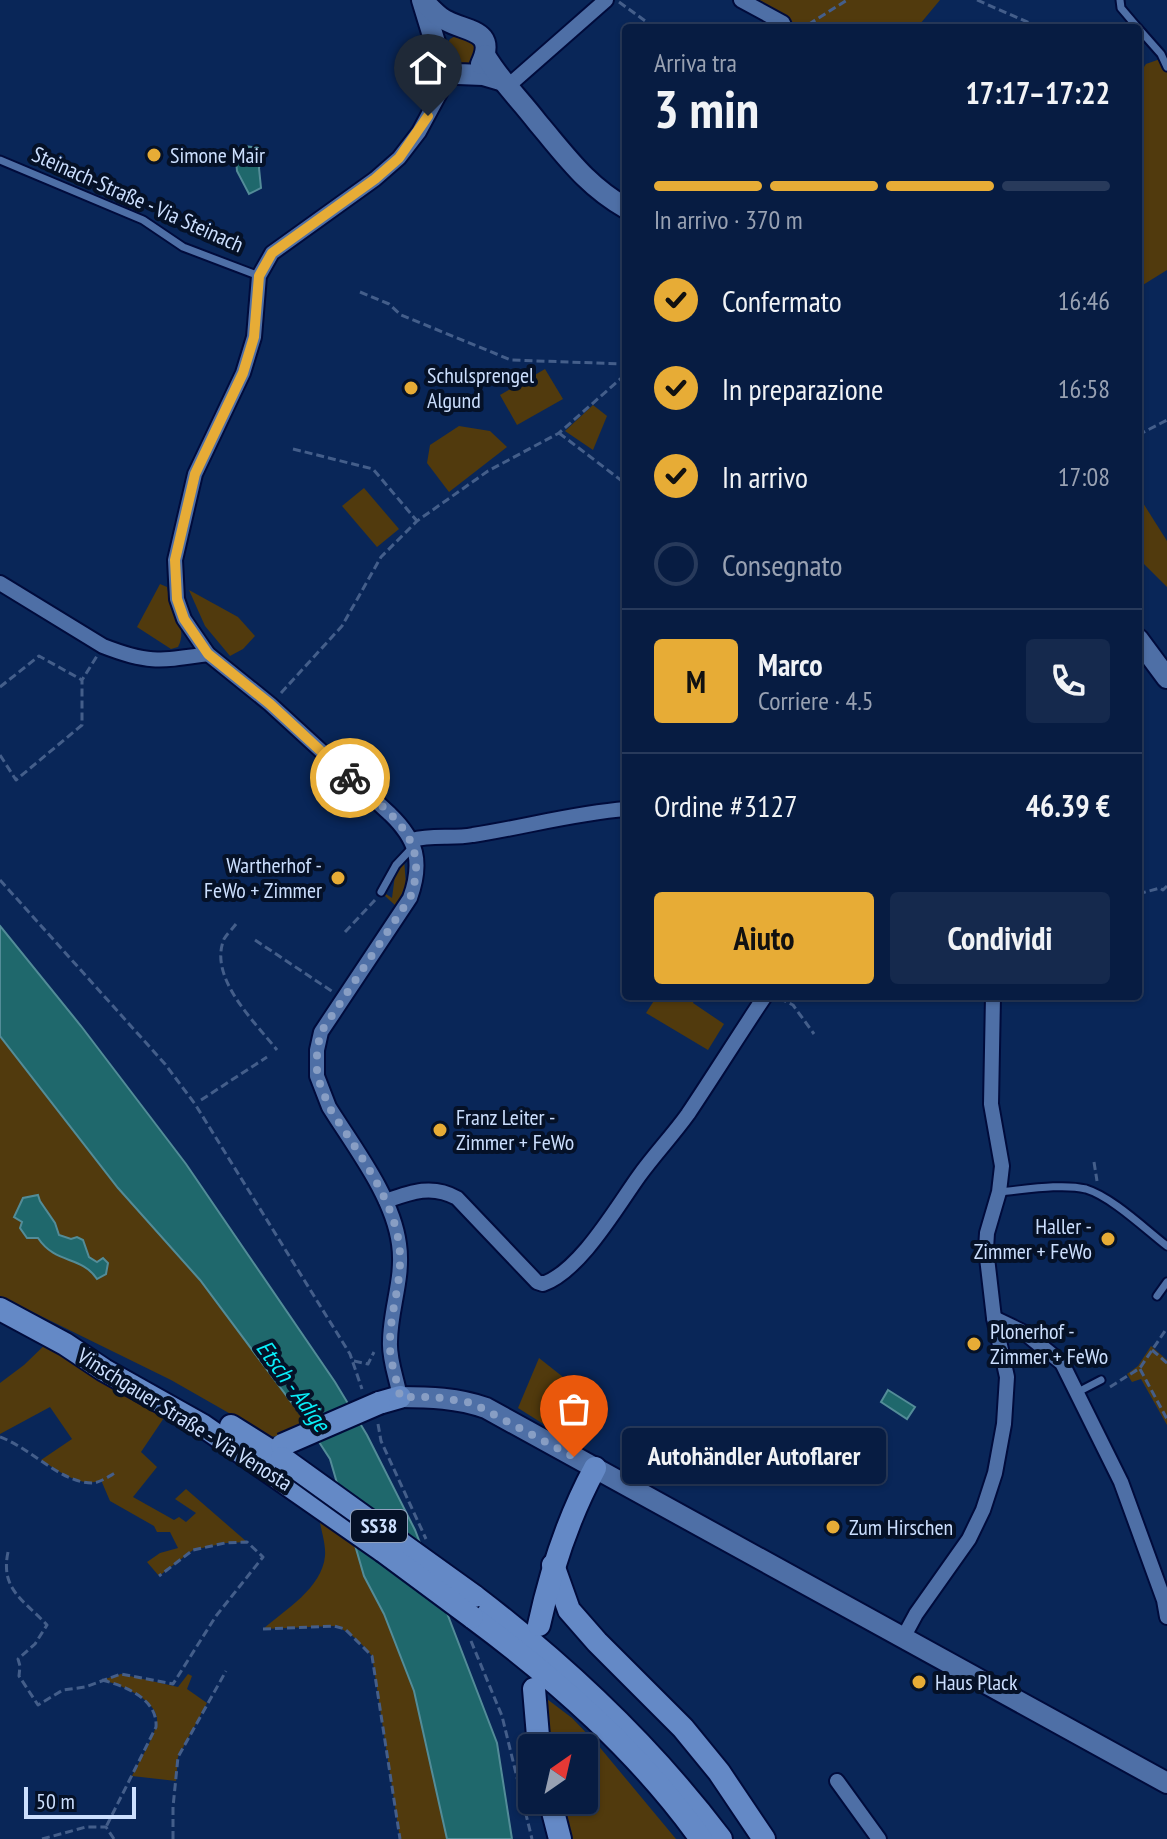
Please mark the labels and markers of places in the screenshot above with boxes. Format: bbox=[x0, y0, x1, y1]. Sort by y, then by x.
pin bbox=[394, 34, 462, 116]
place label: Simone Mair bbox=[170, 141, 265, 169]
marker: Simone Mair bbox=[145, 146, 163, 164]
place label: Schulsprengel Algund bbox=[427, 361, 535, 414]
marker: Schulsprengel Algund bbox=[402, 379, 420, 397]
place label: Wartherhof - FeWo + Zimmer bbox=[204, 851, 322, 904]
marker: Wartherhof - FeWo + Zimmer bbox=[329, 869, 347, 887]
place label: Franz Leiter - Zimmer + FeWo bbox=[456, 1103, 574, 1156]
marker: Franz Leiter - Zimmer + FeWo bbox=[431, 1121, 449, 1139]
place label: Haller - Zimmer + FeWo bbox=[974, 1212, 1092, 1265]
marker: Haller - Zimmer + FeWo bbox=[1099, 1230, 1117, 1248]
place label: Plonerhof - Zimmer + FeWo bbox=[990, 1317, 1108, 1370]
marker: Plonerhof - Zimmer + FeWo bbox=[965, 1335, 983, 1353]
pin bbox=[540, 1375, 608, 1457]
callout: Autohändler Autoflarer bbox=[622, 1429, 886, 1485]
place label: Zum Hirschen bbox=[849, 1513, 953, 1541]
marker: Zum Hirschen bbox=[824, 1518, 842, 1536]
place label: Haus Plack bbox=[935, 1668, 1018, 1696]
marker: Haus Plack bbox=[910, 1673, 928, 1691]

